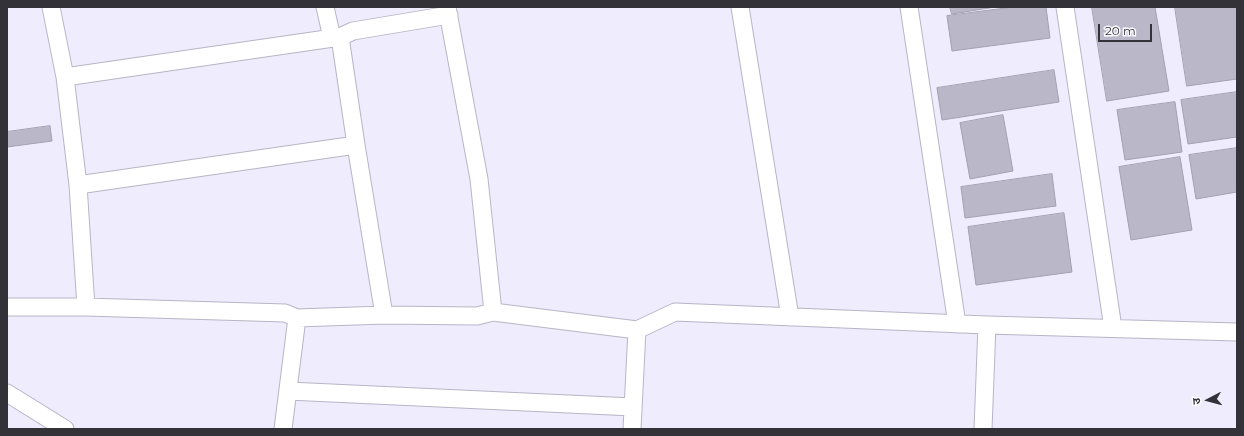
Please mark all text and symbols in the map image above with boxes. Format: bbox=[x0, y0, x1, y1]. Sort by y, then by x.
scale bar bbox=[1100, 16, 1154, 42]
text: 20 m bbox=[1105, 23, 1136, 38]
north arrow bbox=[1188, 380, 1228, 420]
text: उ bbox=[1189, 397, 1203, 405]

